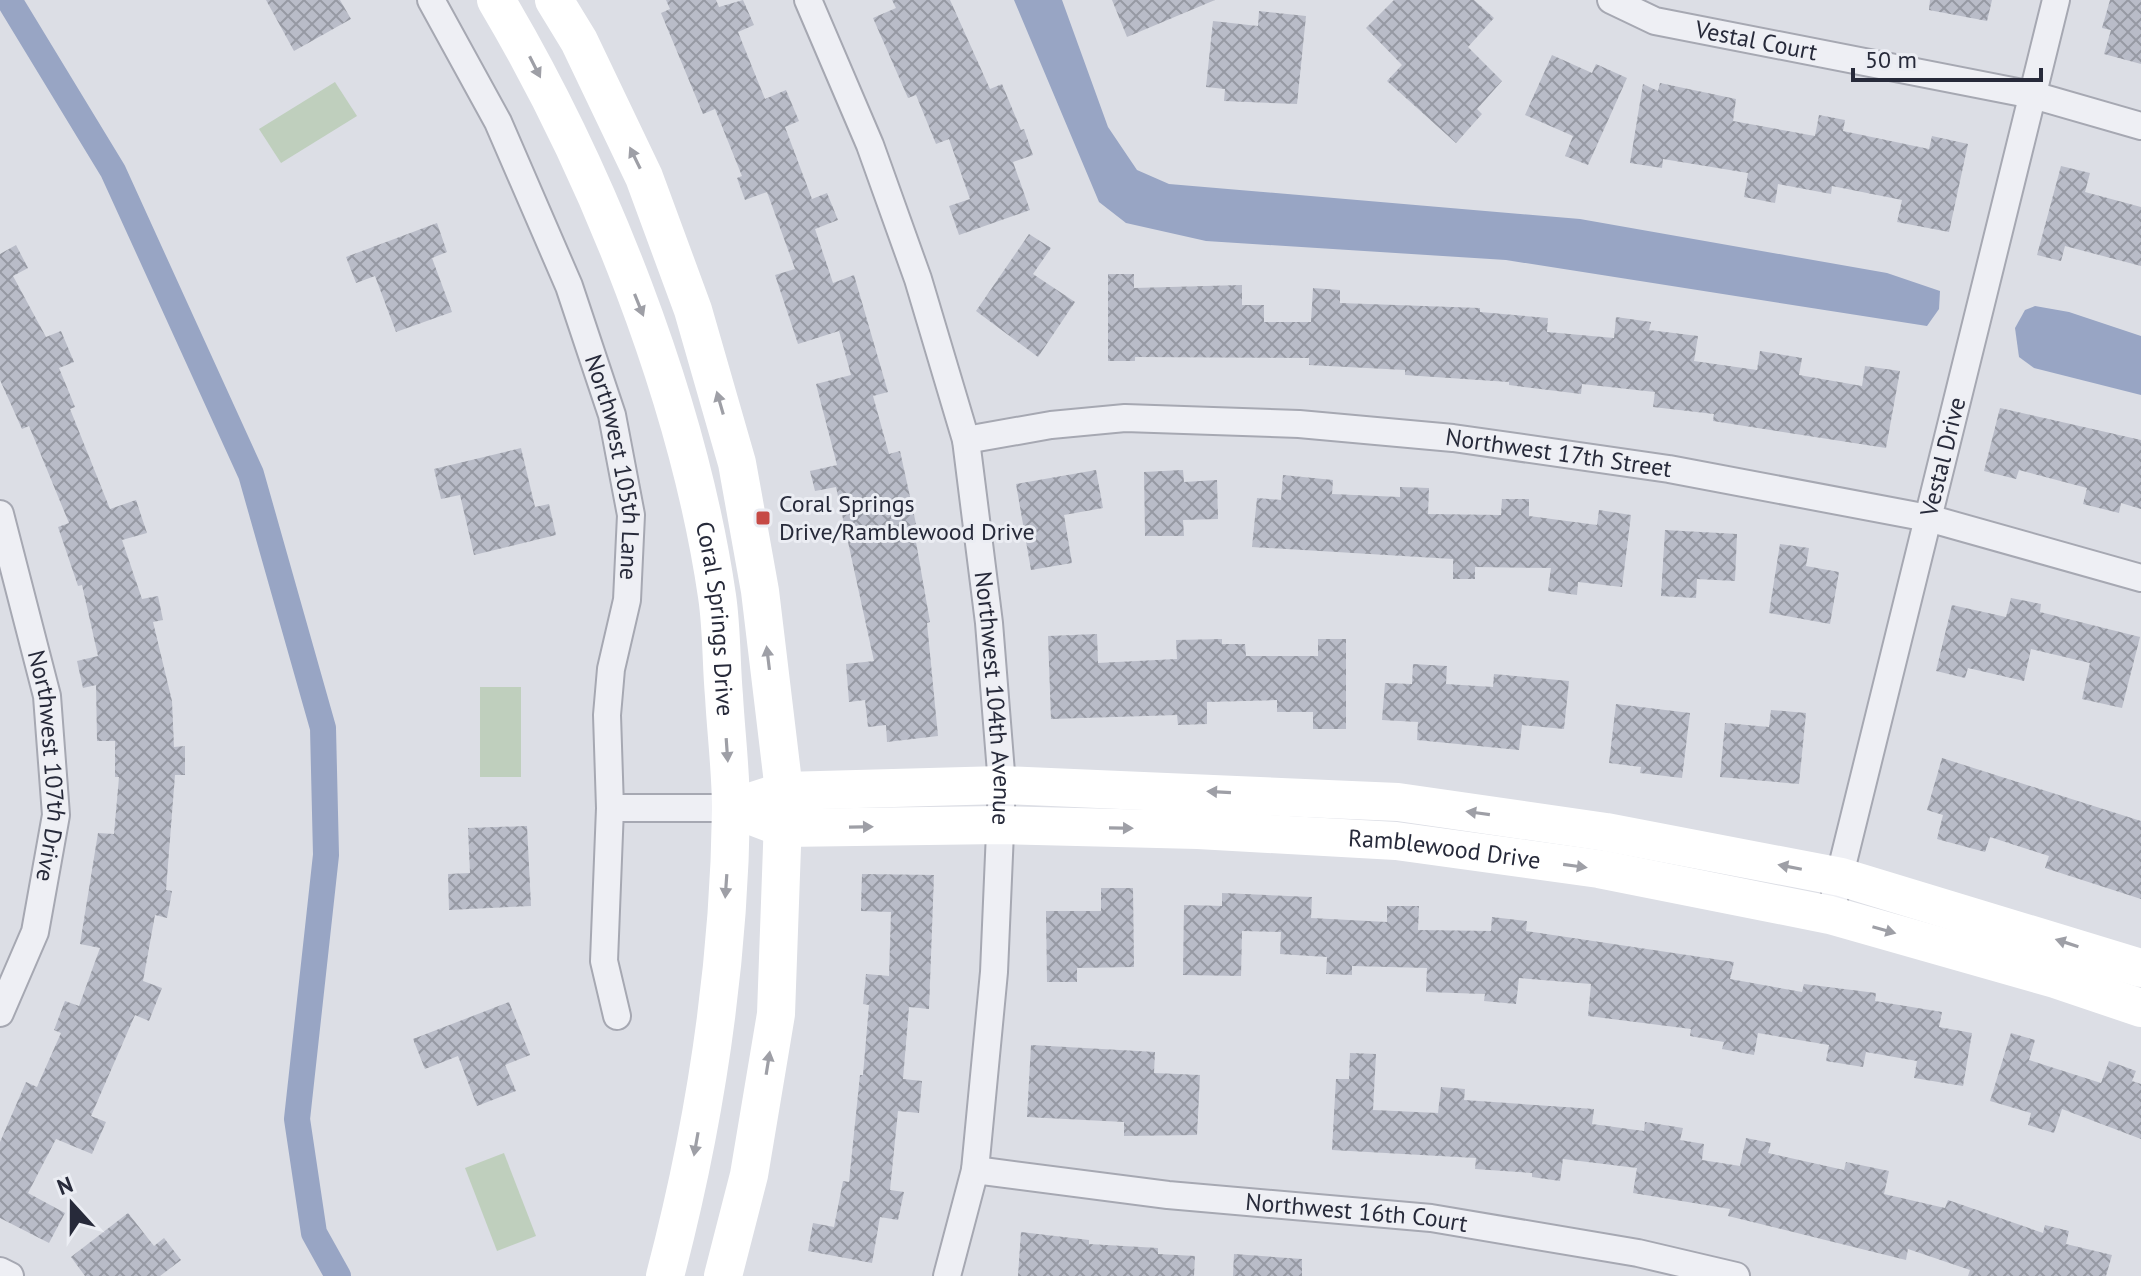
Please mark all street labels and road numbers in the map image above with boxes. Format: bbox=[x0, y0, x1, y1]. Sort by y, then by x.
street label: Vestal Court bbox=[1692, 13, 1820, 67]
street label: Northwest 105th Lane bbox=[578, 350, 647, 581]
street label: Vestal Drive bbox=[1913, 394, 1972, 520]
street label: Northwest 17th Street bbox=[1443, 421, 1674, 484]
street label: Coral Springs Drive bbox=[689, 519, 741, 717]
street label: Northwest 104th Avenue bbox=[968, 570, 1018, 826]
street label: Northwest 107th Drive bbox=[21, 647, 73, 884]
street label: Ramblewood Drive bbox=[1347, 822, 1543, 876]
street label: Northwest 16th Court bbox=[1244, 1186, 1470, 1239]

